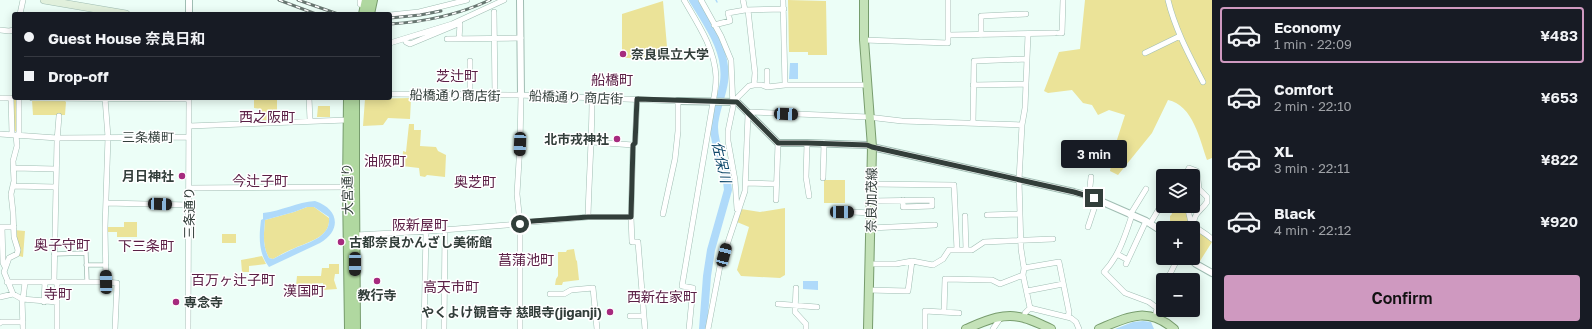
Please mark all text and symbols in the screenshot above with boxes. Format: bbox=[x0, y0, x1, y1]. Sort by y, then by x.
icon: car bbox=[1226, 17, 1262, 53]
text: Economy bbox=[1274, 18, 1341, 36]
text: ¥483 bbox=[1540, 26, 1578, 44]
text: Guest House 奈良日和 bbox=[48, 29, 205, 47]
text: 1 min · 22:09 bbox=[1274, 36, 1352, 52]
place label: 奈良県立大学 bbox=[631, 46, 709, 62]
marker: 奈良県立大学 bbox=[618, 49, 628, 59]
text: Drop-off bbox=[48, 67, 108, 85]
district label: 芝辻町 bbox=[436, 67, 478, 84]
district label: 船橋町 bbox=[591, 71, 633, 88]
icon: car bbox=[1226, 79, 1262, 115]
text: Comfort bbox=[1274, 80, 1333, 98]
street label: 船橋通り商店街 bbox=[409, 86, 501, 104]
street label: 船橋通り 商店街 bbox=[529, 87, 623, 107]
text: ¥653 bbox=[1541, 88, 1578, 106]
text: 2 min · 22:10 bbox=[1274, 98, 1352, 114]
car bbox=[774, 107, 798, 121]
district label: 西之阪町 bbox=[239, 108, 295, 125]
street label: 三条横町 bbox=[122, 129, 174, 145]
place label: 北市戎神社 bbox=[544, 131, 609, 147]
car bbox=[514, 132, 526, 156]
marker: 北市戎神社 bbox=[612, 134, 622, 144]
water label: 佐保川 bbox=[709, 140, 735, 186]
callout: 3 min bbox=[1061, 140, 1127, 168]
icon: car bbox=[1226, 141, 1262, 177]
text: XL bbox=[1274, 142, 1293, 160]
text: 3 min bbox=[1077, 146, 1111, 162]
text: ¥822 bbox=[1541, 150, 1578, 168]
district label: 油阪町 bbox=[364, 152, 406, 169]
text: 3 min · 22:11 bbox=[1274, 160, 1350, 176]
street label: 大宮通り bbox=[339, 163, 355, 215]
street label: 奈良加茂線 bbox=[862, 167, 880, 233]
place label: 月日神社 bbox=[122, 168, 174, 184]
map controls bbox=[1156, 169, 1200, 317]
button: layers bbox=[1156, 169, 1200, 213]
marker: 月日神社 bbox=[177, 171, 187, 181]
district label: 今辻子町 bbox=[232, 172, 288, 189]
district label: 奥芝町 bbox=[454, 173, 496, 190]
street label: 三条通り bbox=[181, 187, 197, 239]
route end bbox=[1085, 189, 1103, 207]
car bbox=[148, 198, 172, 210]
icon: car bbox=[1226, 203, 1262, 239]
text: Black bbox=[1274, 204, 1316, 222]
car bbox=[830, 206, 854, 218]
text: ¥920 bbox=[1540, 212, 1578, 230]
route start bbox=[511, 215, 529, 233]
district label: 阪新屋町 bbox=[392, 216, 448, 233]
button: + bbox=[1156, 221, 1200, 265]
text: 4 min · 22:12 bbox=[1274, 222, 1351, 238]
place label: 古都奈良かんざし美術館 bbox=[349, 234, 492, 250]
district label: 奥子守町 bbox=[34, 236, 90, 253]
district label: 下三条町 bbox=[118, 237, 174, 254]
marker: 古都奈良かんざし美術館 bbox=[336, 237, 346, 247]
car bbox=[715, 242, 733, 268]
district label: 菖蒲池町 bbox=[498, 251, 554, 268]
car bbox=[349, 252, 361, 276]
car bbox=[100, 270, 112, 294]
district label: 百万ヶ辻子町 bbox=[191, 271, 275, 288]
button: − bbox=[1156, 273, 1200, 317]
button: Confirm bbox=[1224, 275, 1580, 321]
marker: 教行寺 bbox=[372, 276, 382, 286]
district label: 高天市町 bbox=[423, 278, 479, 295]
district label: 漢国町 bbox=[283, 282, 325, 299]
district label: 寺町 bbox=[44, 285, 72, 302]
place label: 教行寺 bbox=[357, 287, 397, 303]
district label: 西新在家町 bbox=[627, 288, 697, 305]
place label: 専念寺 bbox=[184, 294, 223, 310]
marker: 専念寺 bbox=[171, 297, 181, 307]
place label: やくよけ観音寺 慈眼寺(jiganji) bbox=[421, 304, 602, 320]
marker: やくよけ観音寺 慈眼寺(jiganji) bbox=[605, 307, 615, 317]

